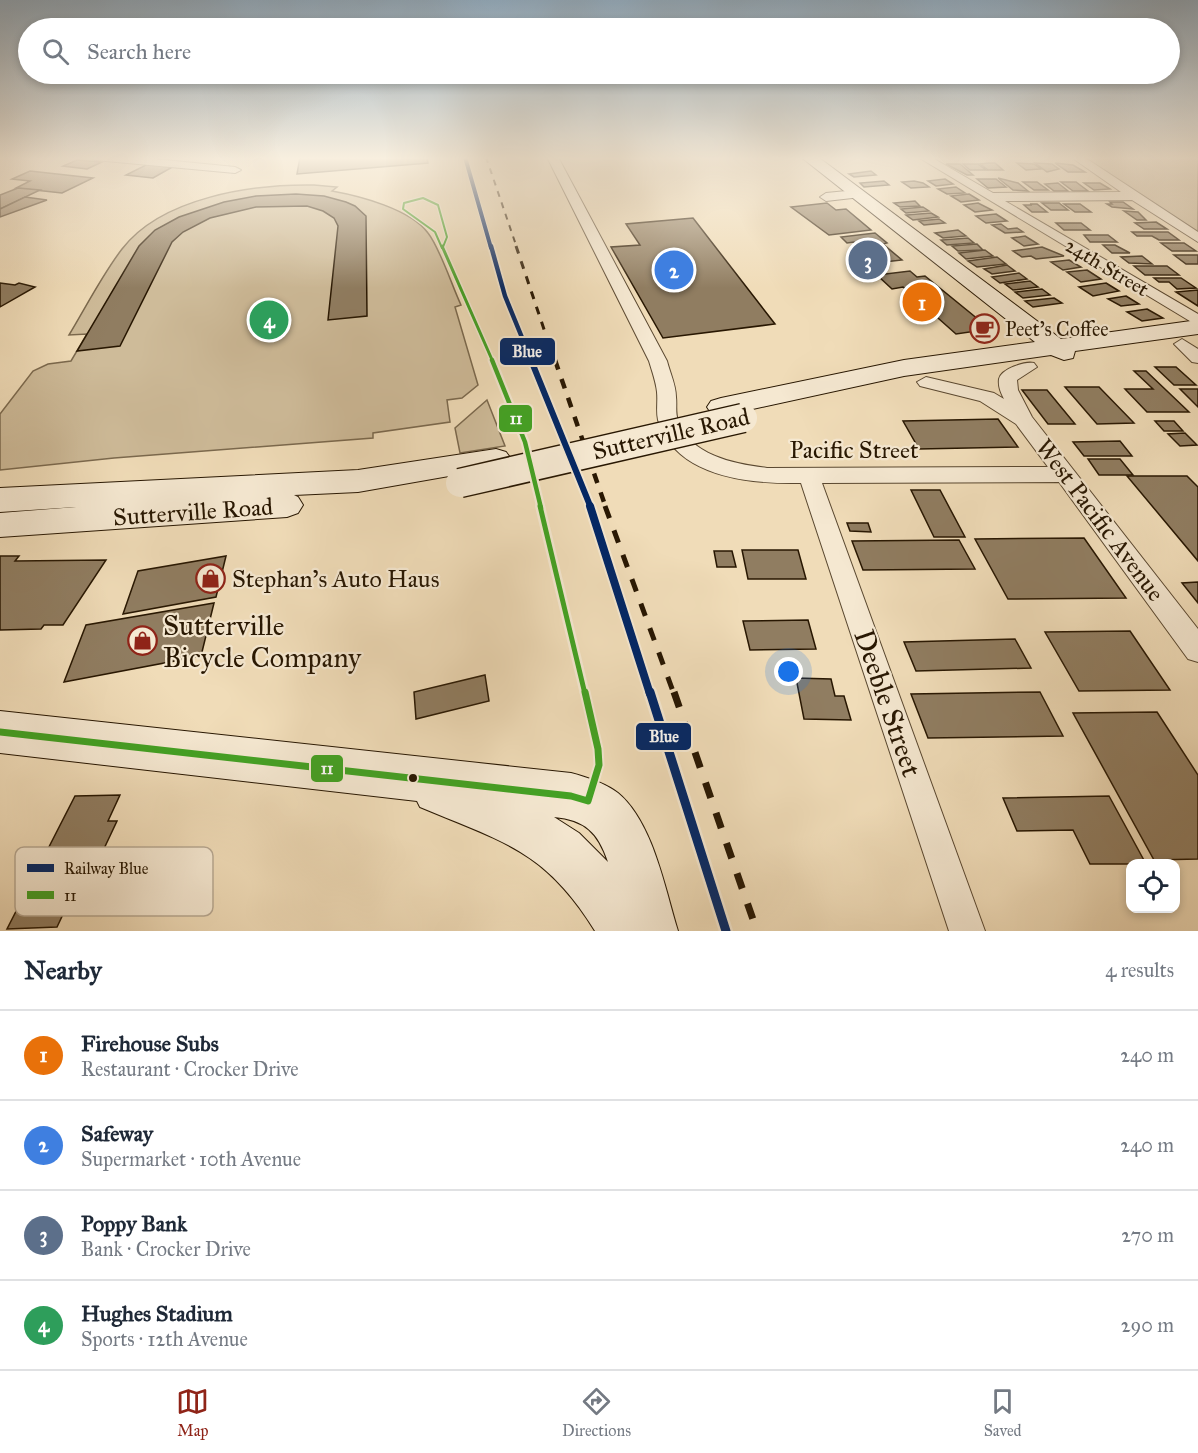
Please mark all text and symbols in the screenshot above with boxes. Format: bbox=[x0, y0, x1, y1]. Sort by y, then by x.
search box bbox=[18, 18, 1180, 84]
icon: search bbox=[39, 35, 72, 68]
text: Search here bbox=[87, 38, 191, 65]
street label: 24th Street bbox=[1061, 233, 1153, 301]
pin: 3 bbox=[848, 238, 888, 282]
pin: 2 bbox=[654, 248, 694, 292]
pin: 1 bbox=[902, 280, 942, 324]
pin: 4 bbox=[250, 298, 288, 342]
cafe icon: Peet's Coffee bbox=[968, 313, 1000, 345]
place label: Peet's Coffee bbox=[1005, 317, 1109, 341]
line badge: Blue bbox=[499, 337, 556, 366]
text: Blue bbox=[512, 342, 542, 361]
street label: Sutterville Road bbox=[590, 401, 752, 467]
line badge: 11 bbox=[498, 404, 533, 433]
text: 11 bbox=[510, 409, 523, 428]
street label: West Pacific Avenue bbox=[1029, 433, 1171, 607]
street label: Pacific Street bbox=[790, 435, 919, 465]
street label: Sutterville Road bbox=[112, 491, 274, 533]
shop icon: Stephan's Auto Haus bbox=[195, 563, 227, 595]
place label: Stephan's Auto Haus bbox=[232, 564, 439, 594]
place label: Sutterville Bicycle Company bbox=[163, 608, 362, 675]
shop icon: Sutterville Bicycle Company bbox=[126, 625, 158, 657]
street label: Deeble Street bbox=[846, 625, 930, 781]
your location bbox=[774, 657, 803, 686]
line badge: Blue bbox=[635, 722, 692, 751]
text: Blue bbox=[649, 727, 679, 746]
line badge: 11 bbox=[310, 754, 344, 783]
text: 11 bbox=[321, 759, 334, 778]
unlabelled marker bbox=[407, 772, 419, 784]
legend bbox=[15, 847, 213, 916]
text: Railway Blue bbox=[64, 859, 149, 878]
map controls bbox=[1126, 859, 1180, 913]
button: locate bbox=[1126, 859, 1180, 913]
text: 11 bbox=[64, 886, 77, 905]
text: Nearby bbox=[24, 954, 102, 986]
text: 4 results bbox=[1105, 958, 1174, 982]
text: Firehouse Subs bbox=[81, 1030, 219, 1057]
text: 1 bbox=[40, 1043, 47, 1067]
text: 240 m bbox=[1120, 1043, 1174, 1067]
text: Restaurant · Crocker Drive bbox=[81, 1057, 299, 1081]
text: Safeway bbox=[81, 1120, 153, 1147]
text: 2 bbox=[39, 1133, 48, 1157]
text: 240 m bbox=[1120, 1133, 1174, 1157]
text: Supermarket · 10th Avenue bbox=[81, 1147, 301, 1171]
text: Poppy Bank bbox=[81, 1210, 187, 1237]
text: 3 bbox=[40, 1223, 48, 1247]
text: 270 m bbox=[1121, 1223, 1174, 1247]
text: Bank · Crocker Drive bbox=[81, 1237, 251, 1261]
text: Hughes Stadium bbox=[81, 1300, 233, 1327]
text: 4 bbox=[38, 1313, 49, 1337]
text: 290 m bbox=[1121, 1313, 1174, 1337]
text: Sports · 12th Avenue bbox=[81, 1327, 248, 1351]
tab: Map bbox=[176, 1385, 209, 1440]
tab: Directions bbox=[562, 1385, 631, 1440]
tab: Saved bbox=[984, 1385, 1022, 1440]

